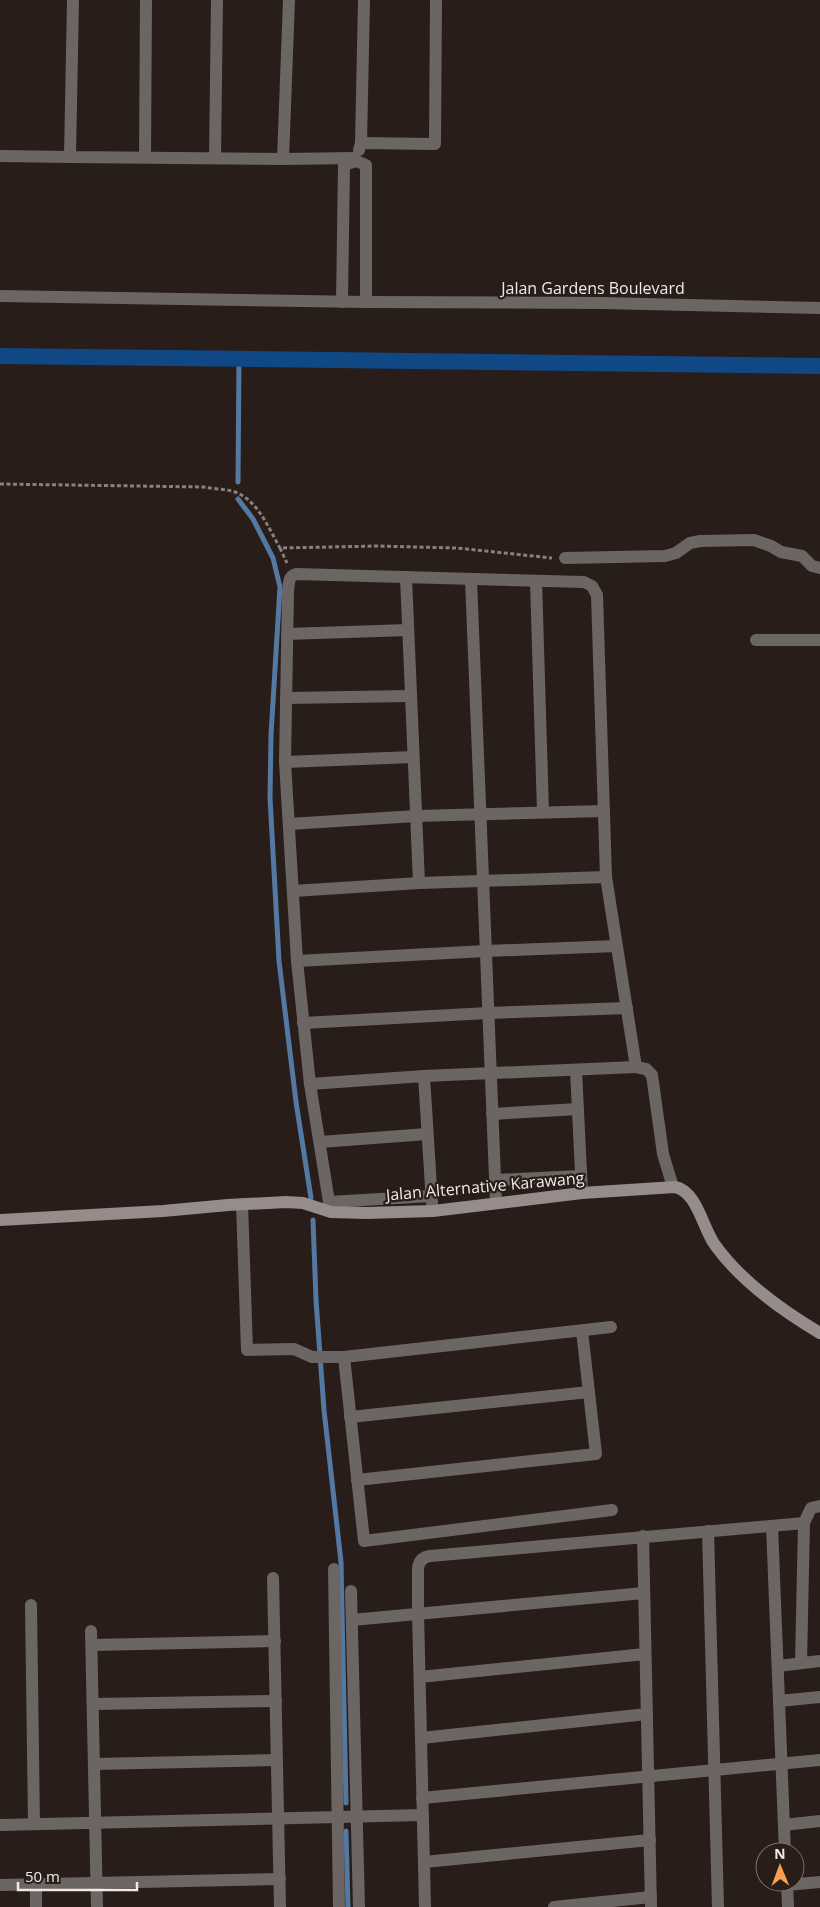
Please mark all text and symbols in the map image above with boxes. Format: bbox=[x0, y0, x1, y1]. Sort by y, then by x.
street label: Jalan Gardens Boulevard bbox=[499, 277, 685, 299]
street label: Jalan Alternative Karawang bbox=[383, 1166, 585, 1206]
north arrow bbox=[755, 1842, 805, 1892]
text: N bbox=[774, 1844, 786, 1863]
scale bar bbox=[18, 1860, 136, 1892]
text: 50 m bbox=[25, 1866, 60, 1886]

